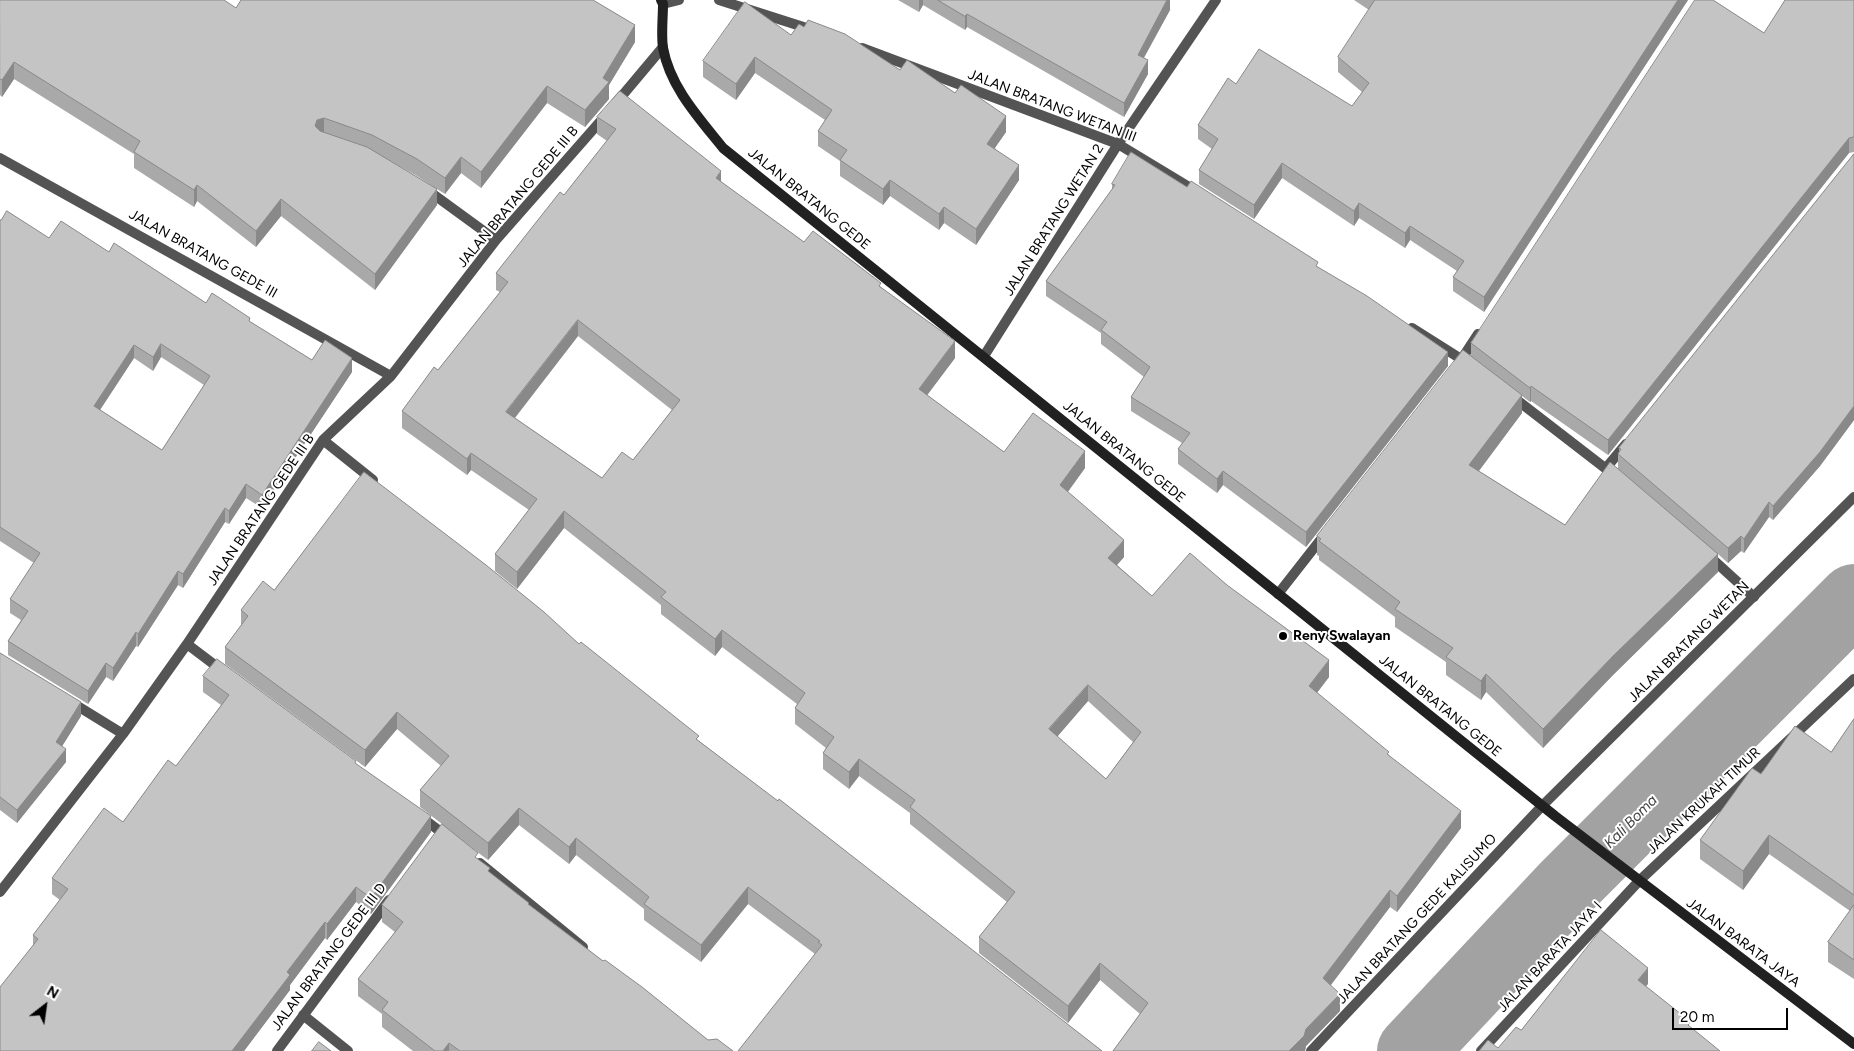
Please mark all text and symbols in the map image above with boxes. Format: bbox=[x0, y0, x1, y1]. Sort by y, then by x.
street label: JALAN BRATANG WETAN III bbox=[965, 66, 1139, 146]
street label: JALAN BRATANG GEDE III B bbox=[454, 123, 582, 271]
street label: JALAN BRATANG WETAN 2 bbox=[1000, 141, 1108, 299]
street label: JALAN BRATANG GEDE bbox=[744, 145, 874, 253]
street label: JALAN BRATANG GEDE III bbox=[126, 206, 280, 302]
street label: JALAN BRATANG GEDE bbox=[1059, 398, 1189, 506]
street label: JALAN BRATANG GEDE III B bbox=[204, 431, 318, 589]
street label: JALAN BRATANG WETAN bbox=[1625, 578, 1753, 706]
place label: Reny Swalayan bbox=[1293, 628, 1390, 644]
marker: Reny Swalayan bbox=[1277, 630, 1289, 642]
street label: JALAN BRATANG GEDE bbox=[1375, 652, 1505, 760]
street label: JALAN KRUKAH TIMUR bbox=[1644, 744, 1764, 858]
water label: Kali Boma bbox=[1601, 792, 1661, 852]
street label: JALAN BRATANG GEDE KALISUMO bbox=[1334, 831, 1500, 1007]
street label: JALAN BRATANG GEDE III D bbox=[268, 880, 390, 1034]
street label: JALAN BARATA JAYA bbox=[1683, 895, 1803, 991]
street label: JALAN BARATA JAYA I bbox=[1494, 898, 1606, 1016]
north arrow bbox=[20, 981, 70, 1031]
text: N bbox=[44, 983, 62, 1003]
scale bar bbox=[1674, 998, 1790, 1030]
text: 20 m bbox=[1680, 1008, 1714, 1026]

